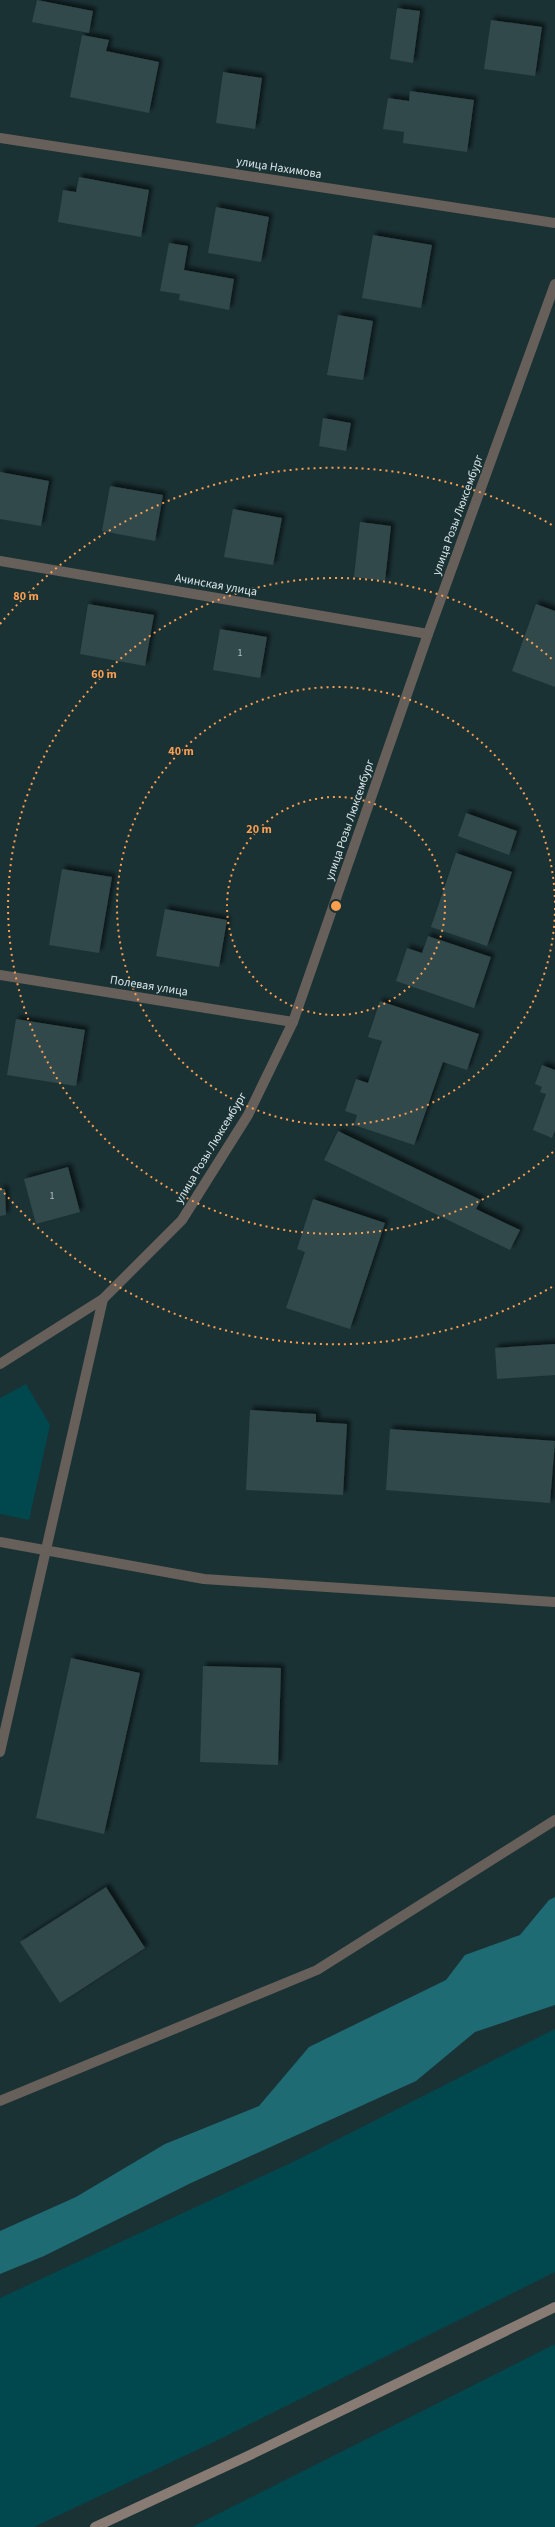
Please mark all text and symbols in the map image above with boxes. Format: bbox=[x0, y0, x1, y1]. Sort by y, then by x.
street label: улица Нахимова bbox=[235, 153, 323, 183]
street label: улица Розы Люксембург bbox=[428, 452, 488, 578]
street label: Ачинская улица bbox=[174, 569, 258, 601]
text: 80 m bbox=[13, 588, 39, 605]
house number: 1 bbox=[238, 646, 243, 660]
text: 60 m bbox=[91, 666, 117, 683]
text: 40 m bbox=[168, 743, 194, 760]
street label: улица Розы Люксембург bbox=[321, 757, 379, 883]
text: 20 m bbox=[246, 821, 272, 838]
centre of rings bbox=[329, 899, 343, 913]
street label: Полевая улица bbox=[109, 971, 189, 1001]
street label: улица Розы Люксембург bbox=[171, 1089, 251, 1207]
house number: 1 bbox=[50, 1189, 55, 1203]

